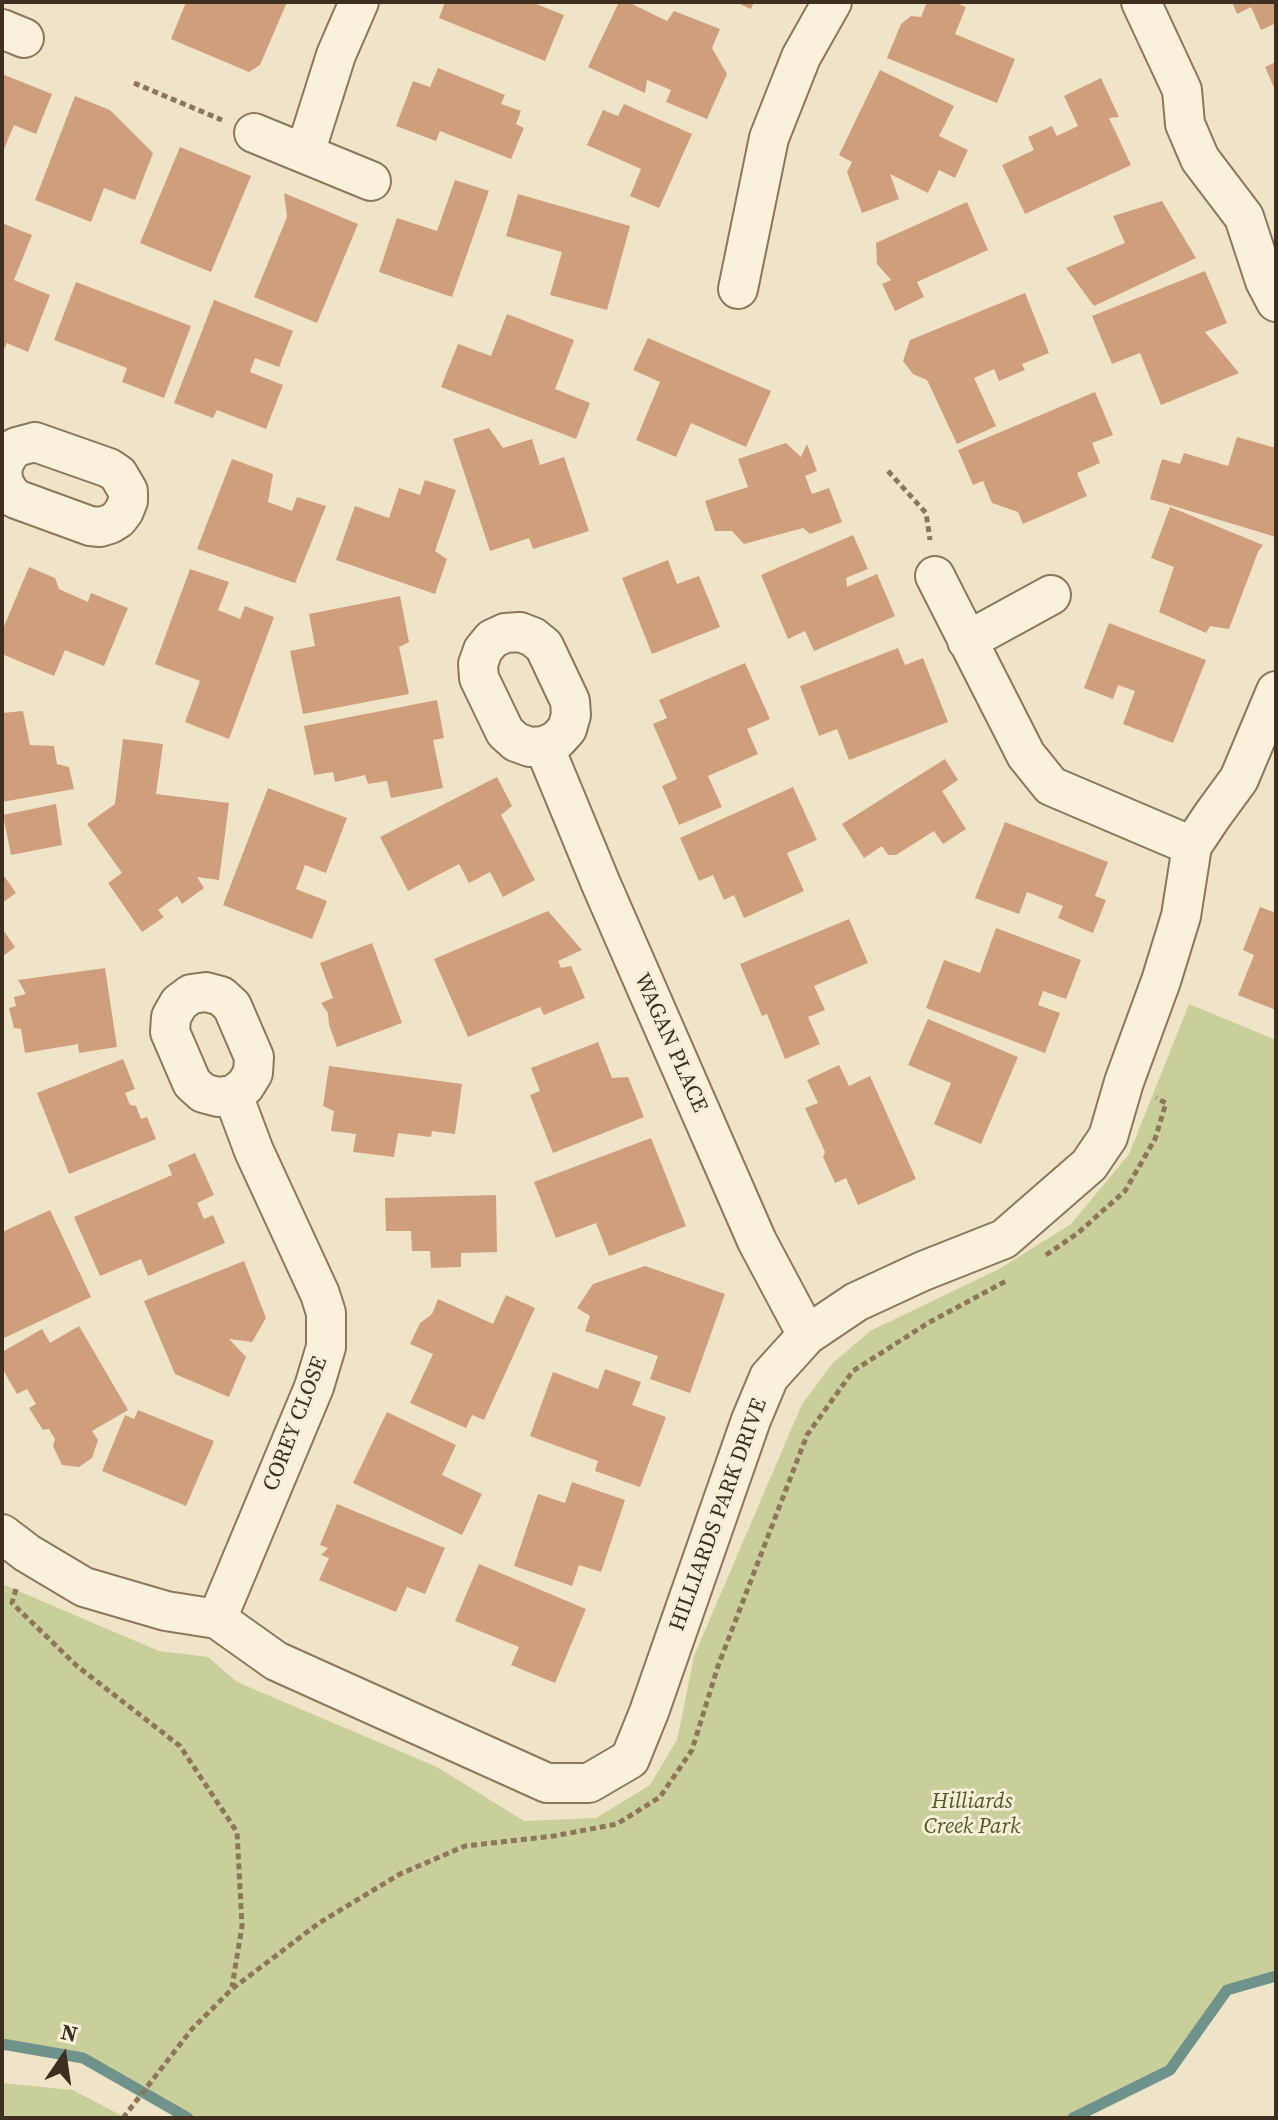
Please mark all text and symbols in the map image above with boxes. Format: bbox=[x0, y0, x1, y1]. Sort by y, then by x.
street label: WAGAN PLACE bbox=[627, 969, 713, 1117]
street label: COREY CLOSE bbox=[258, 1353, 334, 1495]
street label: HILLIARDS PARK DRIVE bbox=[665, 1395, 773, 1635]
park label: Hilliards Creek Park bbox=[924, 1789, 1020, 1840]
north arrow bbox=[24, 2016, 104, 2096]
text: N bbox=[58, 2016, 81, 2049]

